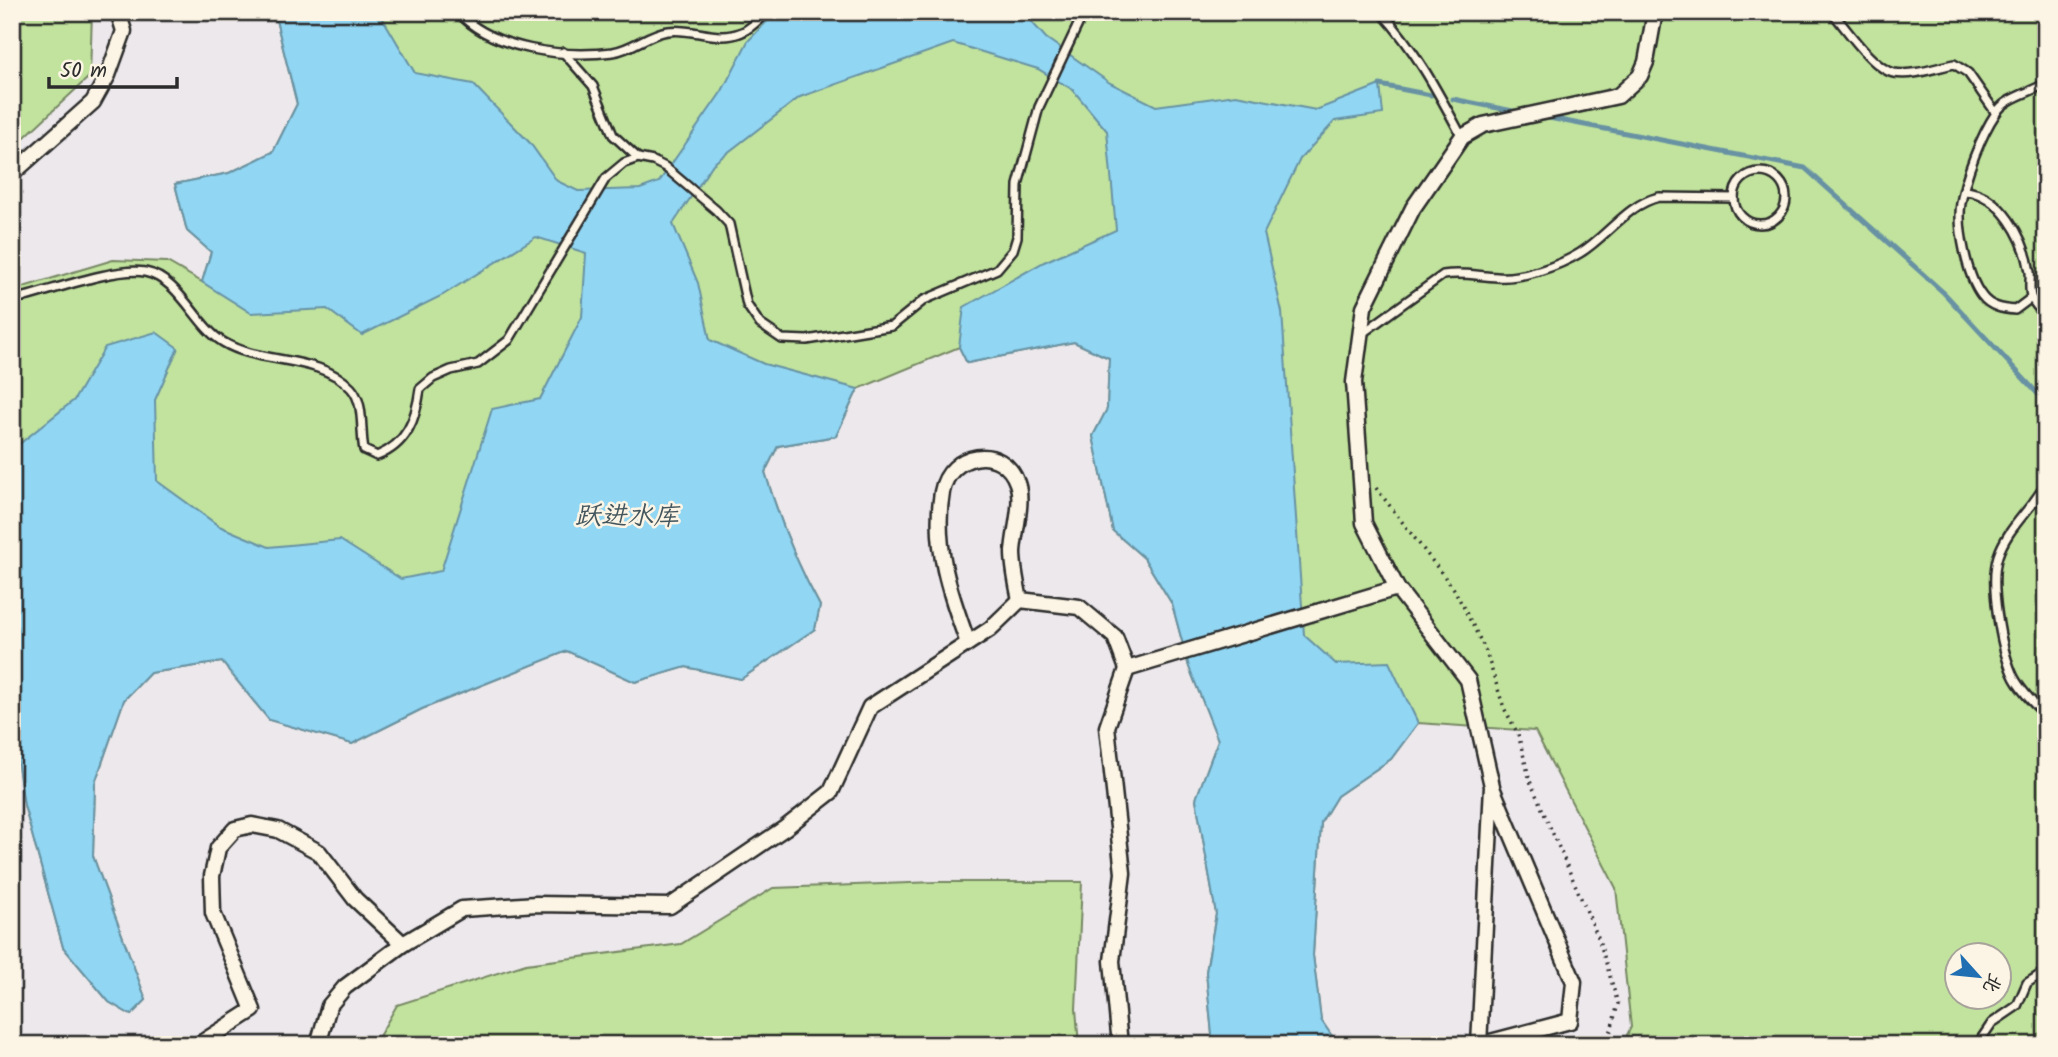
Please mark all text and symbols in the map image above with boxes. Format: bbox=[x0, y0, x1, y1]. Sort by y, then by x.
scale bar bbox=[49, 46, 177, 90]
text: 50 m bbox=[60, 55, 107, 88]
water label: 跃进水库 bbox=[575, 496, 681, 538]
north arrow bbox=[1942, 942, 2012, 1012]
text: 北 bbox=[1974, 968, 2009, 998]

